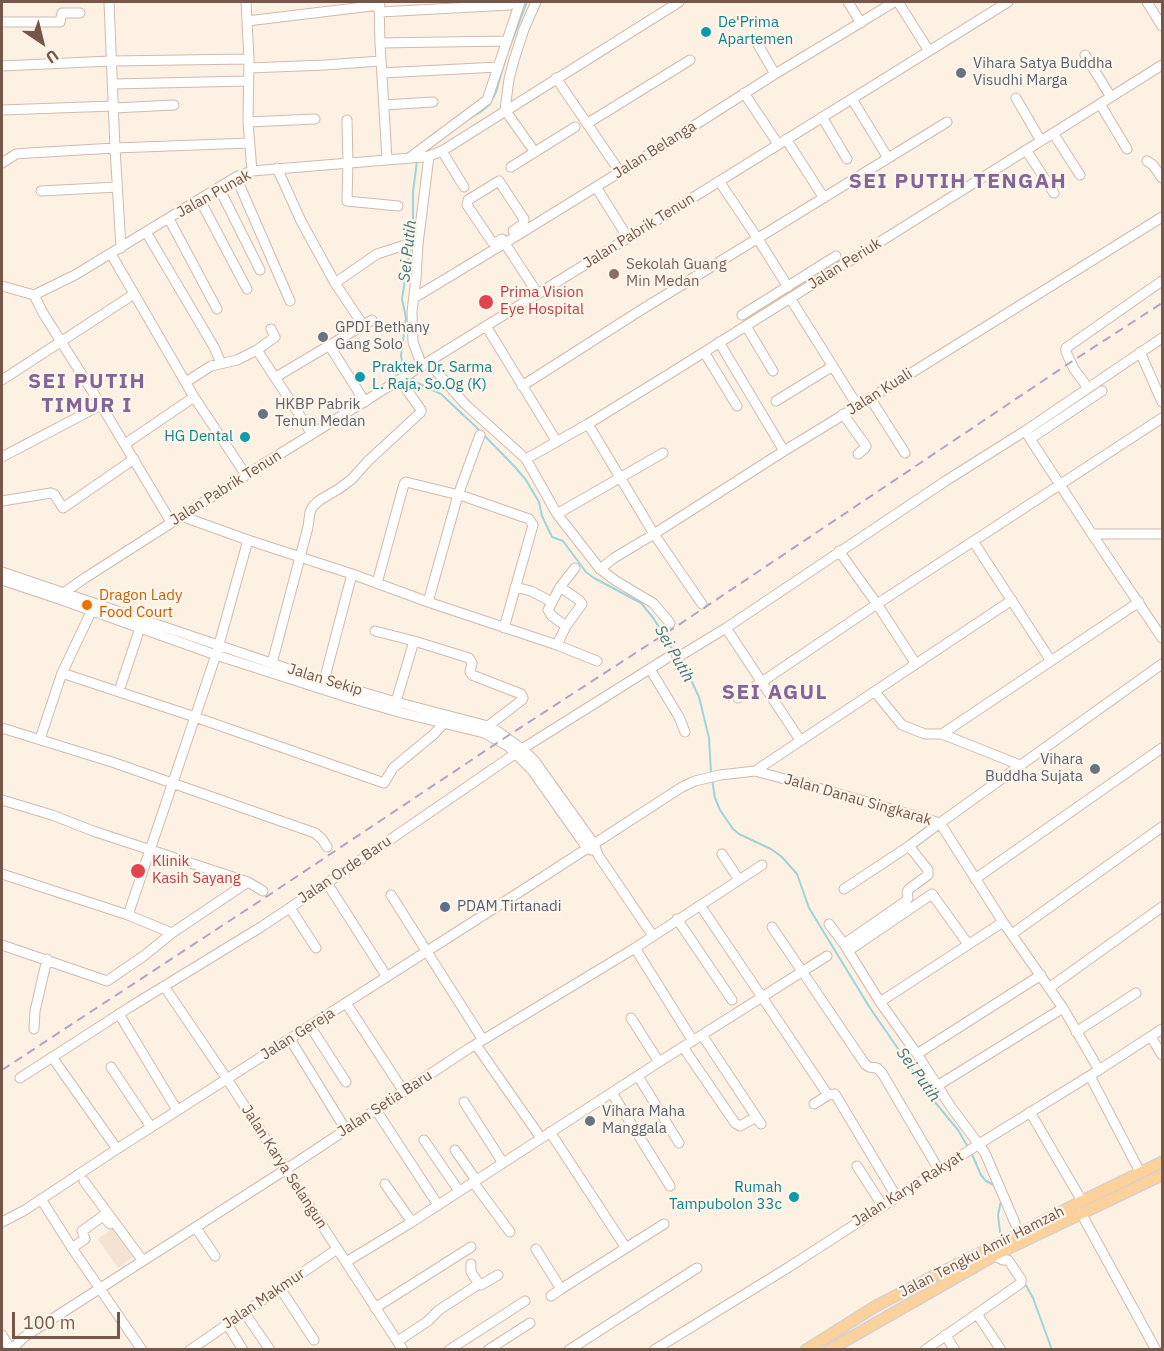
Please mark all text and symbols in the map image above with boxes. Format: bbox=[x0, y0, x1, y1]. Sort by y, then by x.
north arrow bbox=[12, 12, 72, 72]
place label: De'Prima Apartemen bbox=[718, 14, 793, 49]
marker: De'Prima Apartemen bbox=[699, 25, 713, 39]
text: U bbox=[42, 45, 63, 68]
place label: Vihara Satya Buddha Visudhi Marga bbox=[973, 55, 1112, 90]
marker: Vihara Satya Buddha Visudhi Marga bbox=[954, 66, 968, 80]
street label: Jalan Belanga bbox=[610, 117, 700, 183]
street label: Jalan Punak bbox=[174, 166, 254, 222]
district label: SEI PUTIH TENGAH bbox=[849, 169, 1067, 195]
street label: Jalan Pabrik Tenun bbox=[580, 190, 698, 272]
water label: Sei Putih bbox=[395, 219, 421, 283]
street label: Jalan Periuk bbox=[805, 235, 885, 293]
place label: Sekolah Guang Min Medan bbox=[626, 256, 727, 291]
marker: Sekolah Guang Min Medan bbox=[607, 267, 621, 281]
place label: Prima Vision Eye Hospital bbox=[500, 284, 584, 319]
marker: Prima Vision Eye Hospital bbox=[477, 293, 495, 311]
place label: GPDI Bethany Gang Solo bbox=[335, 319, 430, 354]
marker: GPDI Bethany Gang Solo bbox=[316, 330, 330, 344]
place label: Praktek Dr. Sarma L. Raja, So.Og (K) bbox=[372, 359, 492, 394]
street label: Jalan Kuali bbox=[844, 365, 916, 419]
district label: SEI PUTIH TIMUR I bbox=[28, 369, 146, 419]
marker: Praktek Dr. Sarma L. Raja, So.Og (K) bbox=[353, 370, 367, 384]
place label: HKBP Pabrik Tenun Medan bbox=[275, 396, 366, 431]
marker: HKBP Pabrik Tenun Medan bbox=[256, 407, 270, 421]
place label: HG Dental bbox=[164, 428, 233, 446]
marker: HG Dental bbox=[238, 430, 252, 444]
street label: Jalan Pabrik Tenun bbox=[167, 447, 285, 529]
place label: Dragon Lady Food Court bbox=[99, 587, 183, 622]
marker: Dragon Lady Food Court bbox=[80, 598, 94, 612]
water label: Sei Putih bbox=[650, 622, 698, 686]
street label: Jalan Sekip bbox=[285, 660, 365, 700]
district label: SEI AGUL bbox=[722, 680, 828, 706]
place label: Vihara Buddha Sujata bbox=[985, 751, 1083, 786]
marker: Vihara Buddha Sujata bbox=[1088, 762, 1102, 776]
street label: Jalan Danau Singkarak bbox=[782, 770, 934, 830]
street label: Jalan Orde Baru bbox=[295, 832, 395, 908]
place label: Klinik Kasih Sayang bbox=[152, 853, 241, 888]
marker: Klinik Kasih Sayang bbox=[129, 862, 147, 880]
place label: PDAM Tirtanadi bbox=[457, 898, 561, 916]
marker: PDAM Tirtanadi bbox=[438, 900, 452, 914]
street label: Jalan Gereja bbox=[258, 1004, 338, 1064]
water label: Sei Putih bbox=[892, 1044, 944, 1106]
street label: Jalan Setia Baru bbox=[334, 1067, 436, 1141]
street label: Jalan Karya Selangun bbox=[237, 1102, 331, 1232]
place label: Vihara Maha Manggala bbox=[602, 1103, 685, 1138]
marker: Vihara Maha Manggala bbox=[583, 1114, 597, 1128]
street label: Jalan Karya Rakyat bbox=[849, 1148, 967, 1230]
place label: Rumah Tampubolon 33c bbox=[669, 1179, 782, 1214]
marker: Rumah Tampubolon 33c bbox=[787, 1190, 801, 1204]
street label: Jalan Tengku Amir Hamzah bbox=[897, 1203, 1067, 1301]
street label: Jalan Makmur bbox=[220, 1265, 308, 1333]
scale bar bbox=[15, 1300, 123, 1338]
text: 100 m bbox=[23, 1311, 75, 1334]

